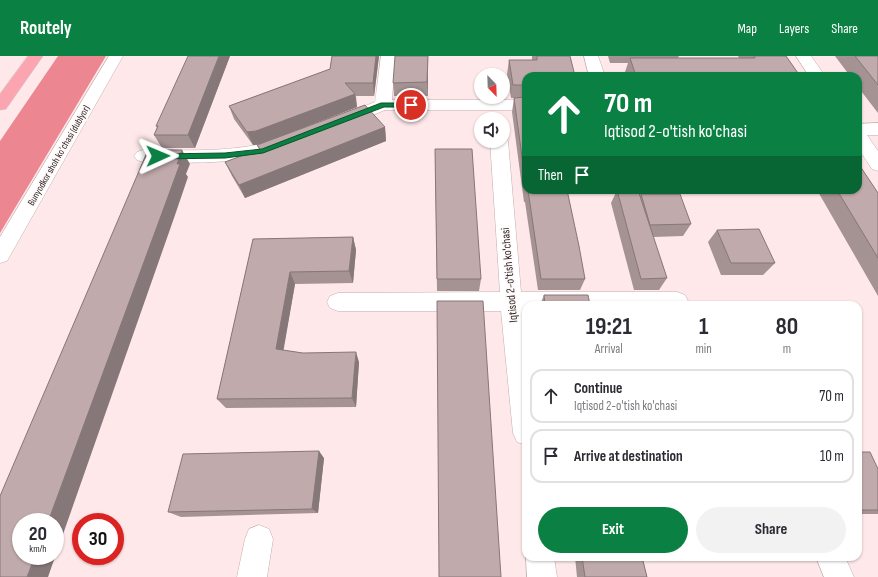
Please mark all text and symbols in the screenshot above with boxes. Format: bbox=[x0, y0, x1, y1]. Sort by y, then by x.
text: Routely bbox=[20, 17, 72, 40]
text: Map bbox=[737, 20, 757, 37]
text: Layers bbox=[779, 20, 809, 37]
text: Share bbox=[831, 20, 858, 37]
north arrow bbox=[474, 68, 510, 104]
map controls bbox=[474, 68, 510, 148]
text: 70 m bbox=[604, 87, 652, 120]
pin bbox=[394, 88, 428, 122]
icon: ahead bbox=[538, 88, 590, 140]
icon: arrive bbox=[400, 94, 422, 116]
street label: Bunyodkor shoh koʻchasi (dublyor) bbox=[25, 103, 93, 208]
button: sound bbox=[474, 112, 510, 148]
text: Iqtisod 2-o'tish ko'chasi bbox=[604, 121, 747, 142]
position arrow bbox=[137, 135, 179, 177]
icon: arrive bbox=[571, 164, 593, 186]
text: Then bbox=[538, 166, 563, 185]
street label: Iqtisod 2-o'tish ko'chasi bbox=[498, 227, 521, 323]
text: 19:21 bbox=[586, 312, 632, 341]
text: 1 bbox=[699, 312, 708, 341]
text: 80 bbox=[776, 312, 798, 341]
text: Arrival bbox=[595, 341, 623, 357]
text: min bbox=[696, 341, 712, 357]
text: m bbox=[783, 341, 791, 357]
text: Continue bbox=[574, 379, 623, 398]
icon: ahead bbox=[540, 385, 562, 407]
text: 70 m bbox=[819, 387, 844, 406]
text: Iqtisod 2-o'tish ko'chasi bbox=[574, 398, 677, 414]
icon: arrive bbox=[540, 445, 562, 467]
text: Arrive at destination bbox=[574, 447, 683, 466]
text: 10 m bbox=[820, 447, 844, 466]
button: Exit bbox=[538, 507, 688, 553]
button: Share bbox=[696, 507, 846, 553]
speed limit sign: 30 bbox=[72, 513, 124, 565]
text: 20 bbox=[29, 522, 47, 546]
text: km/h bbox=[29, 543, 47, 555]

